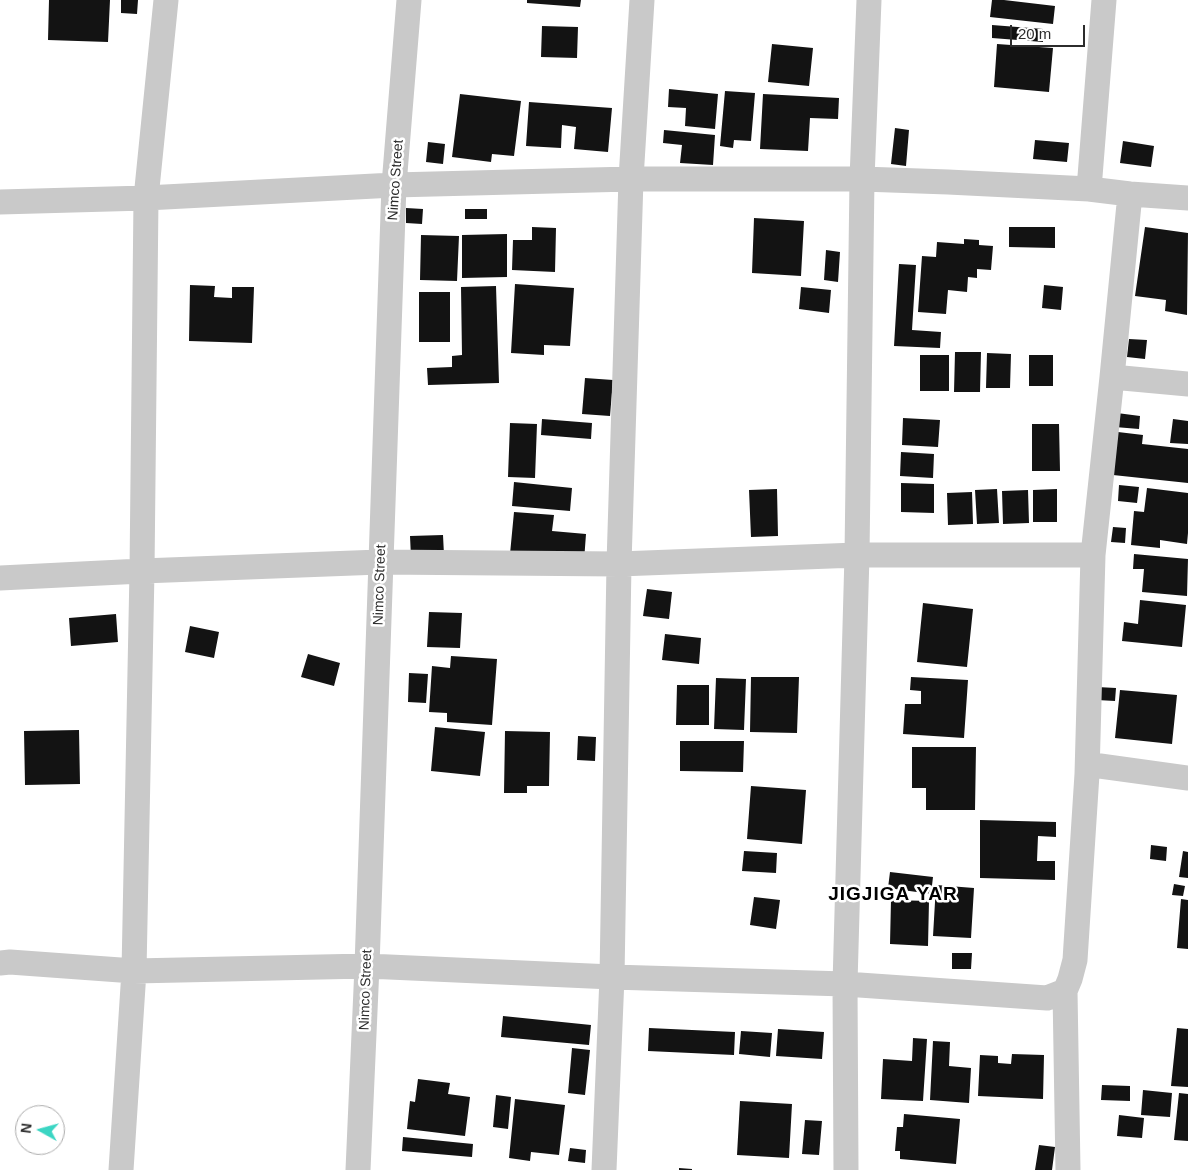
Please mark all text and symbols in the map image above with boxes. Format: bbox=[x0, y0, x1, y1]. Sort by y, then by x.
scale bar bbox=[1013, 15, 1088, 47]
text: 20 m bbox=[1018, 25, 1051, 42]
street label: Nimco Street bbox=[385, 139, 407, 221]
street label: Nimco Street bbox=[370, 544, 390, 626]
district label: JIGJIGA YAR bbox=[827, 884, 959, 906]
street label: Nimco Street bbox=[356, 949, 376, 1031]
north arrow bbox=[15, 1105, 65, 1155]
text: N bbox=[18, 1122, 35, 1134]

